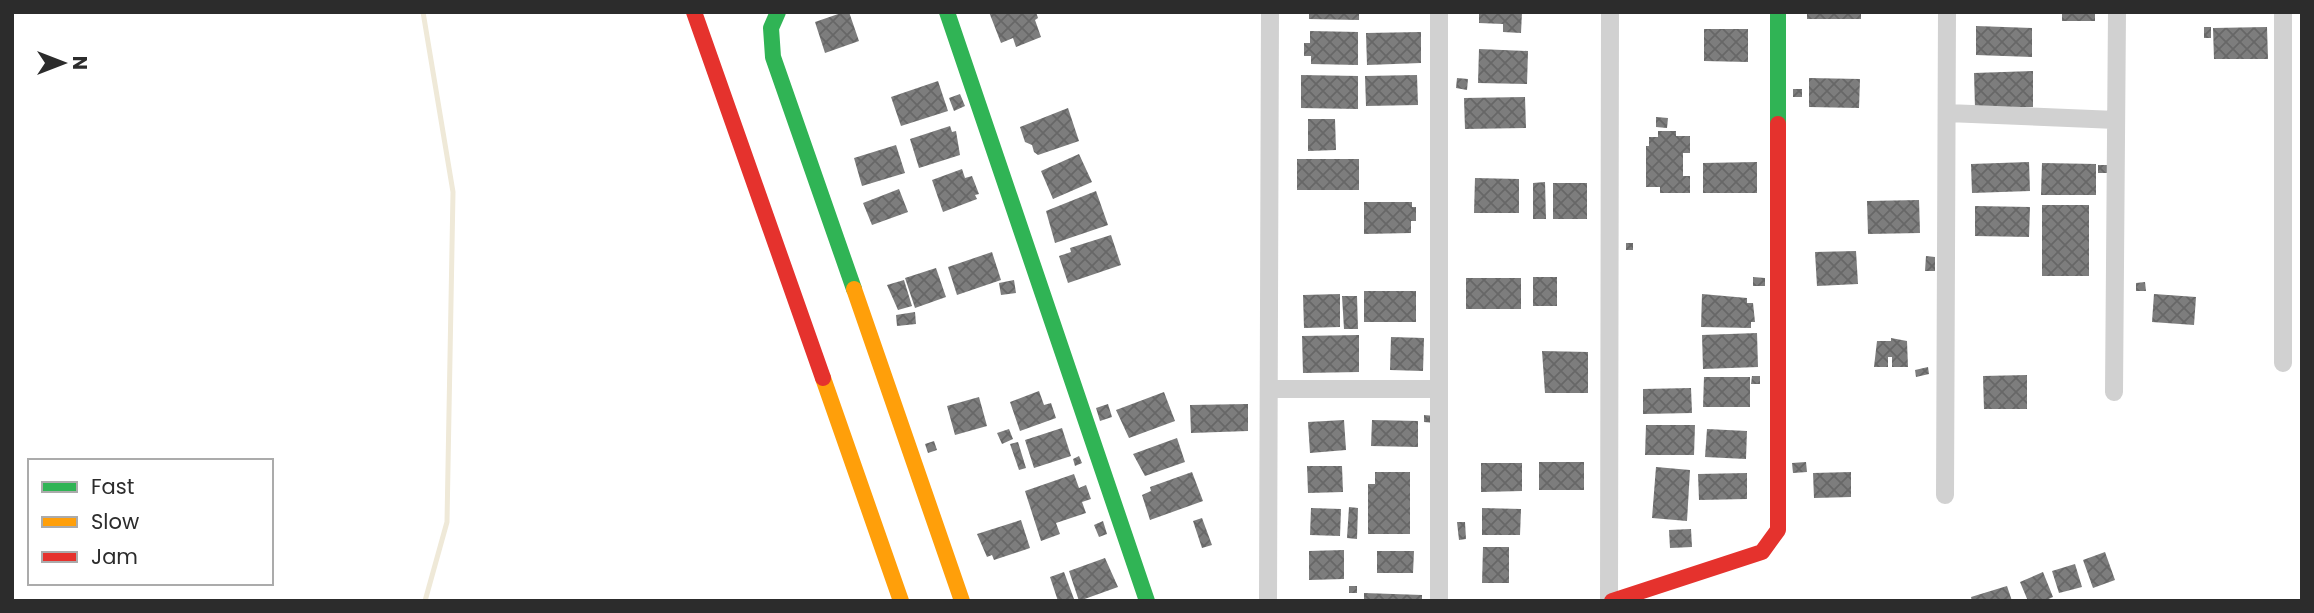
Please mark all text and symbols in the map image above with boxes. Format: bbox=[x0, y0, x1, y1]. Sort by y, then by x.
north arrow bbox=[28, 28, 98, 98]
text: N bbox=[66, 56, 93, 70]
legend bbox=[28, 459, 273, 585]
text: Fast bbox=[91, 472, 134, 501]
text: Slow bbox=[91, 507, 139, 536]
text: Jam bbox=[91, 542, 138, 571]

